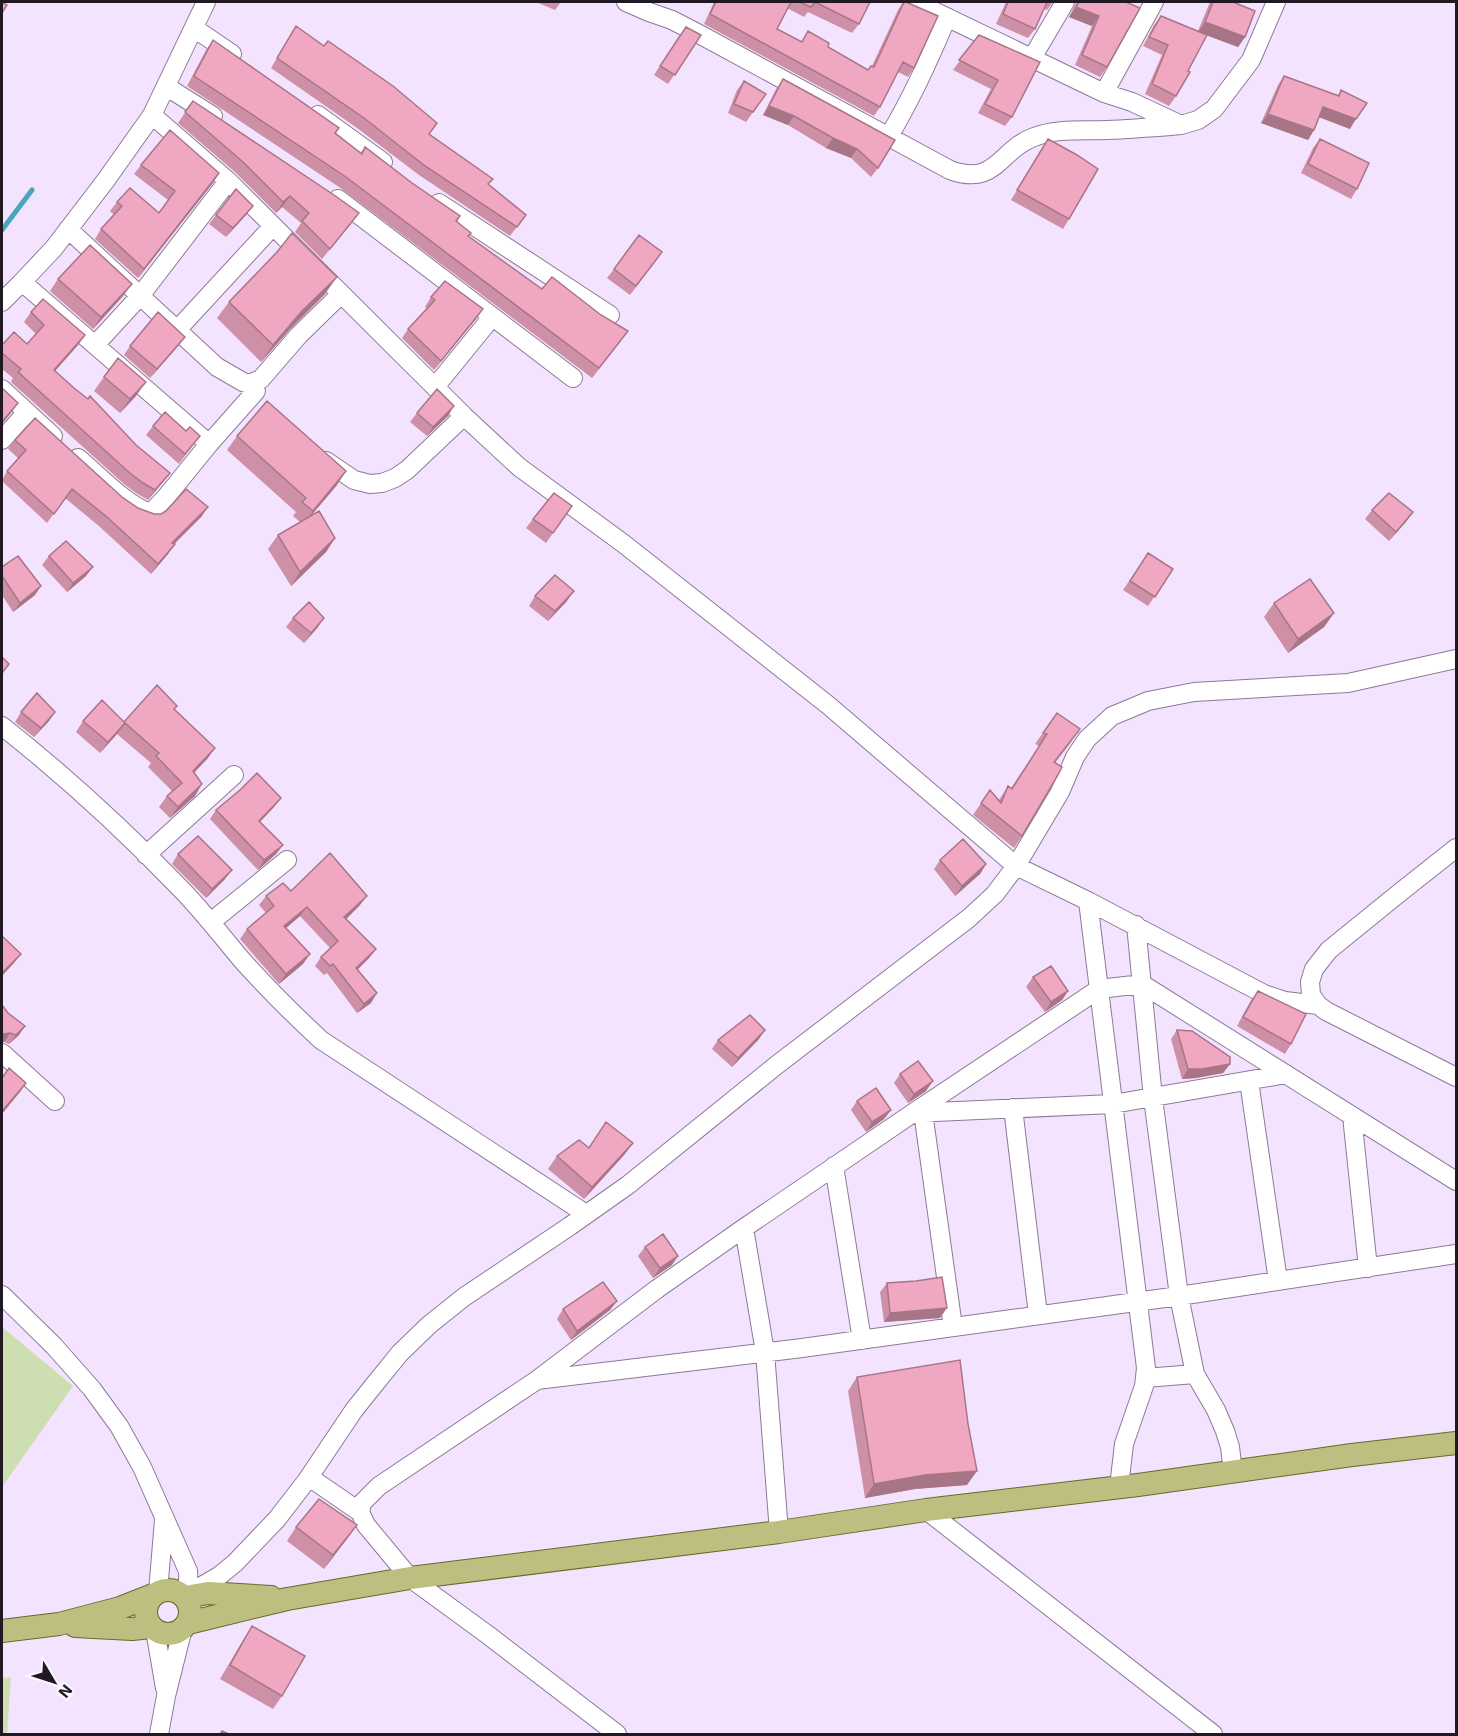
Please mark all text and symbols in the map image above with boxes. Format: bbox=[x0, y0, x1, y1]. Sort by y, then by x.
north arrow bbox=[24, 1652, 84, 1712]
text: N bbox=[55, 1681, 77, 1702]

